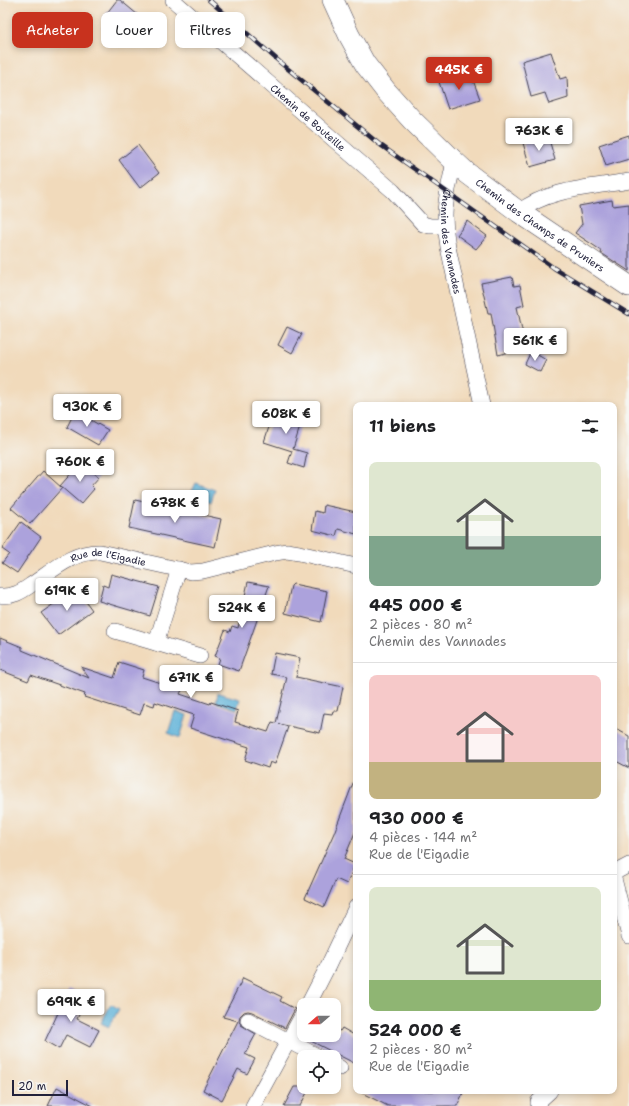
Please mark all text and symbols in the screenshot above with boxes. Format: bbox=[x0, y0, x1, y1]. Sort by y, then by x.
chip: Acheter bbox=[12, 12, 93, 48]
chip: Louer bbox=[101, 12, 167, 48]
chip: Filtres bbox=[175, 12, 245, 48]
pin: 445K € bbox=[426, 57, 492, 91]
text: 445K € bbox=[435, 61, 483, 78]
street label: Chemin de Bouteille bbox=[268, 82, 348, 154]
pin: 763K € bbox=[506, 118, 572, 152]
text: 763K € bbox=[514, 122, 564, 139]
street label: Chemin des Champs de Pruniers bbox=[473, 176, 607, 275]
street label: Chemin des Vannades bbox=[438, 188, 464, 295]
pin: 561K € bbox=[502, 328, 568, 362]
text: 561K € bbox=[513, 332, 557, 349]
pin: 930K € bbox=[54, 394, 120, 428]
text: 930K € bbox=[62, 398, 112, 415]
pin: 608K € bbox=[253, 401, 319, 435]
text: 608K € bbox=[261, 405, 311, 422]
text: 11 biens bbox=[369, 415, 436, 437]
icon: filters bbox=[579, 415, 601, 437]
pin: 760K € bbox=[47, 449, 113, 483]
text: 760K € bbox=[55, 453, 105, 470]
icon: home bbox=[449, 488, 521, 560]
pin: 678K € bbox=[142, 490, 208, 524]
text: 678K € bbox=[151, 494, 199, 511]
street label: Rue de l'Eigadie bbox=[68, 546, 148, 569]
pin: 619K € bbox=[34, 578, 100, 612]
text: 619K € bbox=[44, 582, 90, 599]
text: 445 000 € bbox=[369, 594, 462, 616]
pin: 524K € bbox=[209, 595, 275, 629]
text: 524K € bbox=[218, 599, 266, 616]
text: 2 pièces · 80 m² bbox=[369, 616, 472, 633]
text: Chemin des Vannades bbox=[369, 633, 506, 650]
pin: 671K € bbox=[158, 665, 224, 699]
text: 671K € bbox=[168, 669, 214, 686]
icon: home bbox=[449, 701, 521, 773]
text: 930 000 € bbox=[369, 807, 464, 829]
text: 4 pièces · 144 m² bbox=[369, 829, 477, 846]
text: Rue de l'Eigadie bbox=[369, 846, 470, 863]
icon: home bbox=[449, 913, 521, 985]
pin: 699K € bbox=[38, 989, 104, 1023]
text: 699K € bbox=[46, 993, 96, 1010]
north arrow bbox=[297, 998, 341, 1042]
map controls bbox=[297, 998, 341, 1094]
text: 524 000 € bbox=[369, 1019, 461, 1041]
text: 2 pièces · 80 m² bbox=[369, 1041, 472, 1058]
button: locate bbox=[297, 1050, 341, 1094]
text: Rue de l'Eigadie bbox=[369, 1058, 470, 1075]
scale bar bbox=[12, 1078, 68, 1097]
text: 20 m bbox=[18, 1079, 46, 1094]

